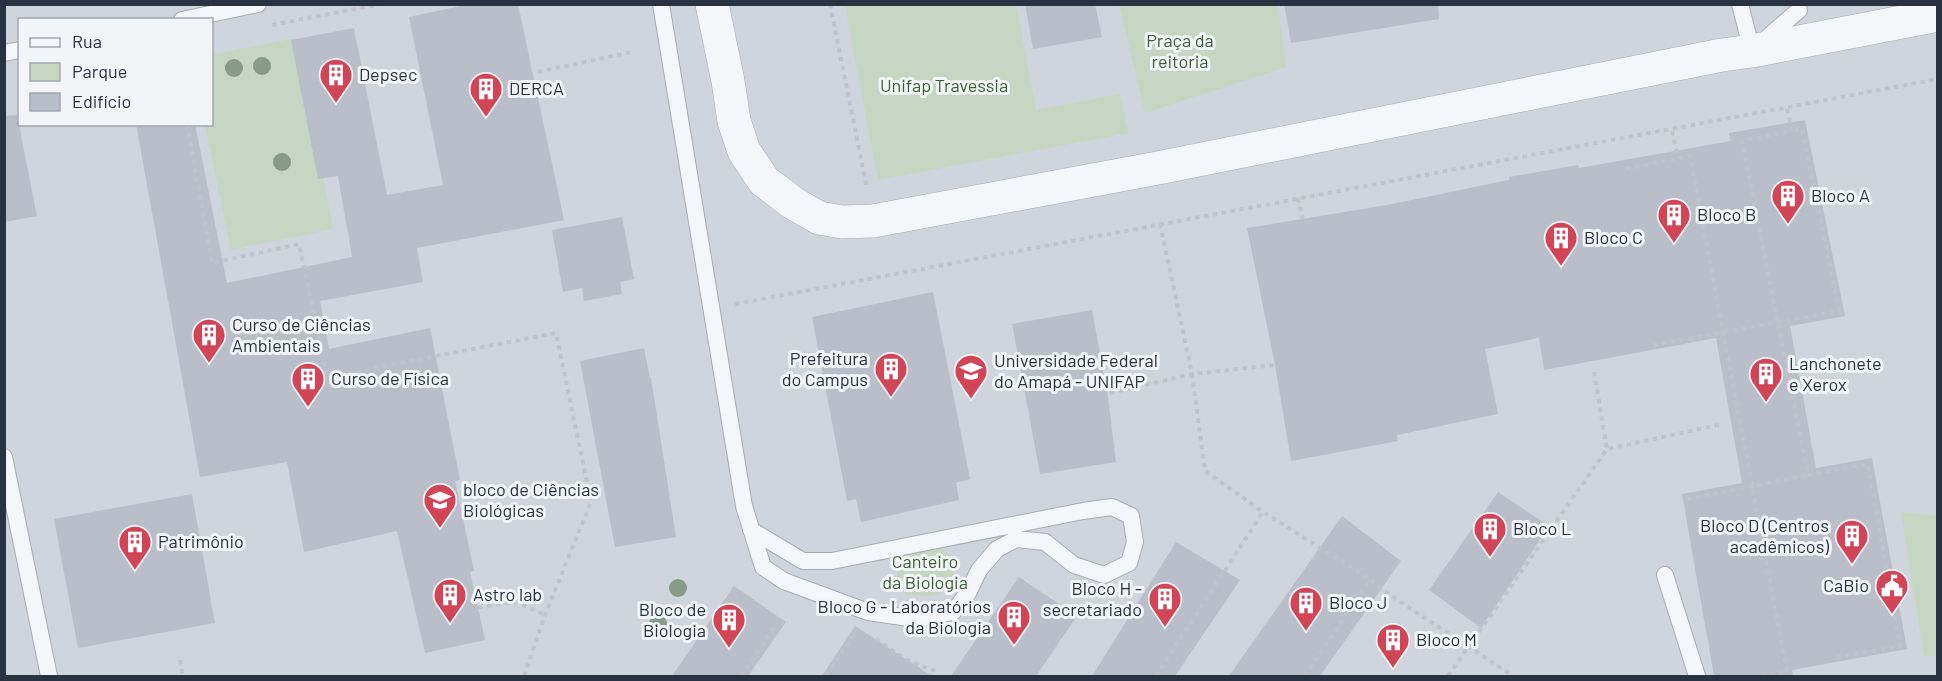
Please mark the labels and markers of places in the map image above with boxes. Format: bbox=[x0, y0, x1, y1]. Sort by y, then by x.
building icon: Depsec bbox=[318, 57, 354, 104]
place label: Depsec bbox=[359, 63, 417, 85]
building icon: DERCA bbox=[468, 71, 504, 118]
place label: DERCA bbox=[509, 77, 564, 99]
building icon: Bloco A bbox=[1770, 178, 1806, 225]
place label: Bloco A bbox=[1811, 184, 1870, 206]
building icon: Bloco B bbox=[1656, 197, 1692, 244]
place label: Bloco B bbox=[1697, 203, 1756, 225]
building icon: Bloco C bbox=[1543, 220, 1579, 267]
place label: Bloco C bbox=[1584, 226, 1643, 248]
place label: Curso de Ciências Ambientais bbox=[232, 313, 371, 356]
building icon: Curso de Ciências Ambientais bbox=[191, 317, 227, 364]
place label: Prefeitura do Campus bbox=[782, 347, 868, 390]
place label: Universidade Federal do Amapá - UNIFAP bbox=[994, 349, 1158, 392]
building icon: Prefeitura do Campus bbox=[873, 351, 909, 398]
place label: Lanchonete e Xerox bbox=[1789, 352, 1882, 395]
school or university icon: Universidade Federal do Amapá - UNIFAP bbox=[953, 353, 989, 400]
building icon: Lanchonete e Xerox bbox=[1748, 356, 1784, 403]
building icon: Curso de Física bbox=[290, 361, 326, 408]
place label: Curso de Física bbox=[331, 367, 449, 389]
place label: bloco de Ciências Biológicas bbox=[463, 478, 599, 521]
school or university icon: bloco de Ciências Biológicas bbox=[422, 482, 458, 529]
building icon: Bloco L bbox=[1472, 511, 1508, 558]
place label: Bloco D (Centros acadêmicos) bbox=[1700, 514, 1829, 557]
place label: Bloco L bbox=[1513, 517, 1571, 539]
building icon: Bloco D (Centros acadêmicos) bbox=[1834, 518, 1870, 565]
building icon: Patrimônio bbox=[117, 524, 153, 571]
place label: Patrimônio bbox=[158, 530, 244, 552]
public building icon: CaBio bbox=[1874, 568, 1910, 615]
place label: CaBio bbox=[1823, 574, 1869, 596]
building icon: Astro lab bbox=[432, 577, 468, 624]
place label: Bloco H - secretariado bbox=[1043, 577, 1142, 620]
building icon: Bloco H - secretariado bbox=[1147, 581, 1183, 628]
place label: Astro lab bbox=[473, 583, 542, 605]
building icon: Bloco J bbox=[1288, 585, 1324, 632]
place label: Bloco J bbox=[1329, 591, 1387, 613]
place label: Bloco G - Laboratórios da Biologia bbox=[818, 595, 991, 638]
place label: Bloco de Biologia bbox=[639, 598, 706, 641]
building icon: Bloco G - Laboratórios da Biologia bbox=[996, 599, 1032, 646]
building icon: Bloco de Biologia bbox=[711, 602, 747, 649]
building icon: Bloco M bbox=[1375, 622, 1411, 669]
place label: Bloco M bbox=[1416, 628, 1477, 650]

